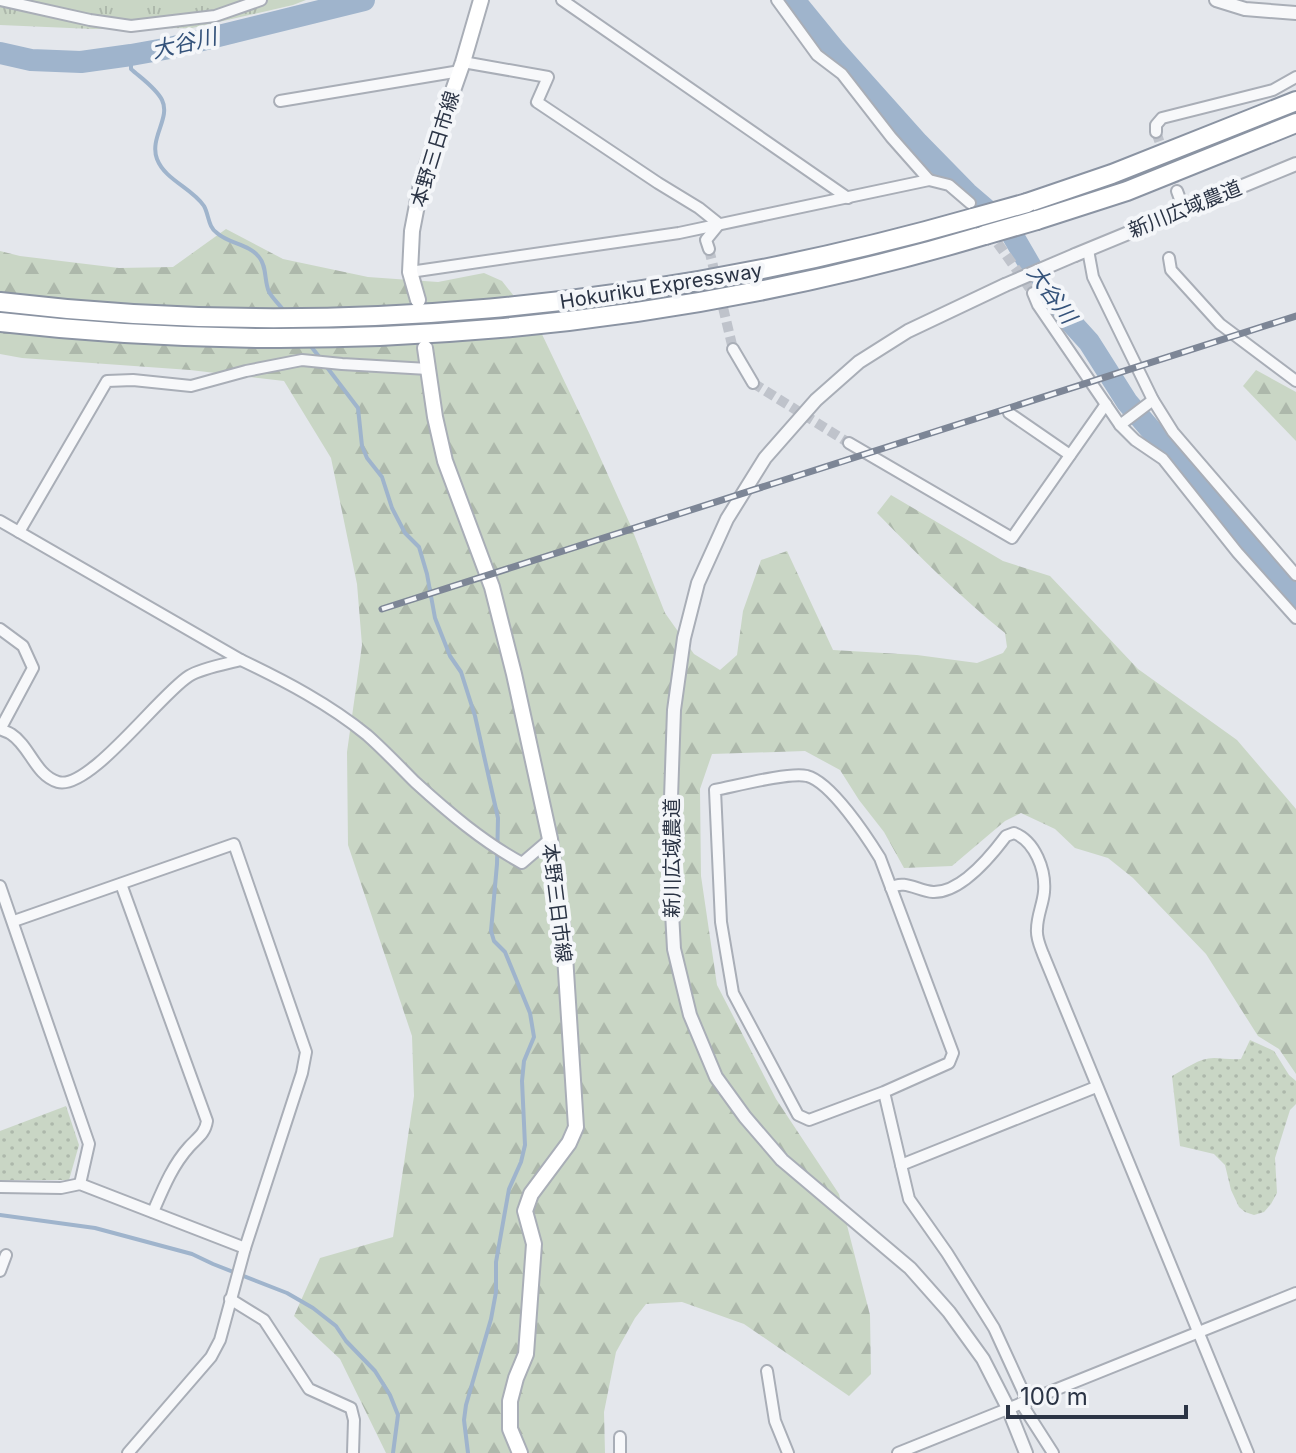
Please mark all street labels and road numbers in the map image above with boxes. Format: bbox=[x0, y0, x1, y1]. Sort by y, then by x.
street label: 本野三日市線 bbox=[406, 88, 464, 210]
street label: 新川広域農道 bbox=[1125, 175, 1245, 243]
street label: Hokuriku Expressway bbox=[558, 258, 764, 314]
street label: 新川広域農道 bbox=[660, 798, 684, 918]
street label: 本野三日市線 bbox=[538, 842, 576, 964]

